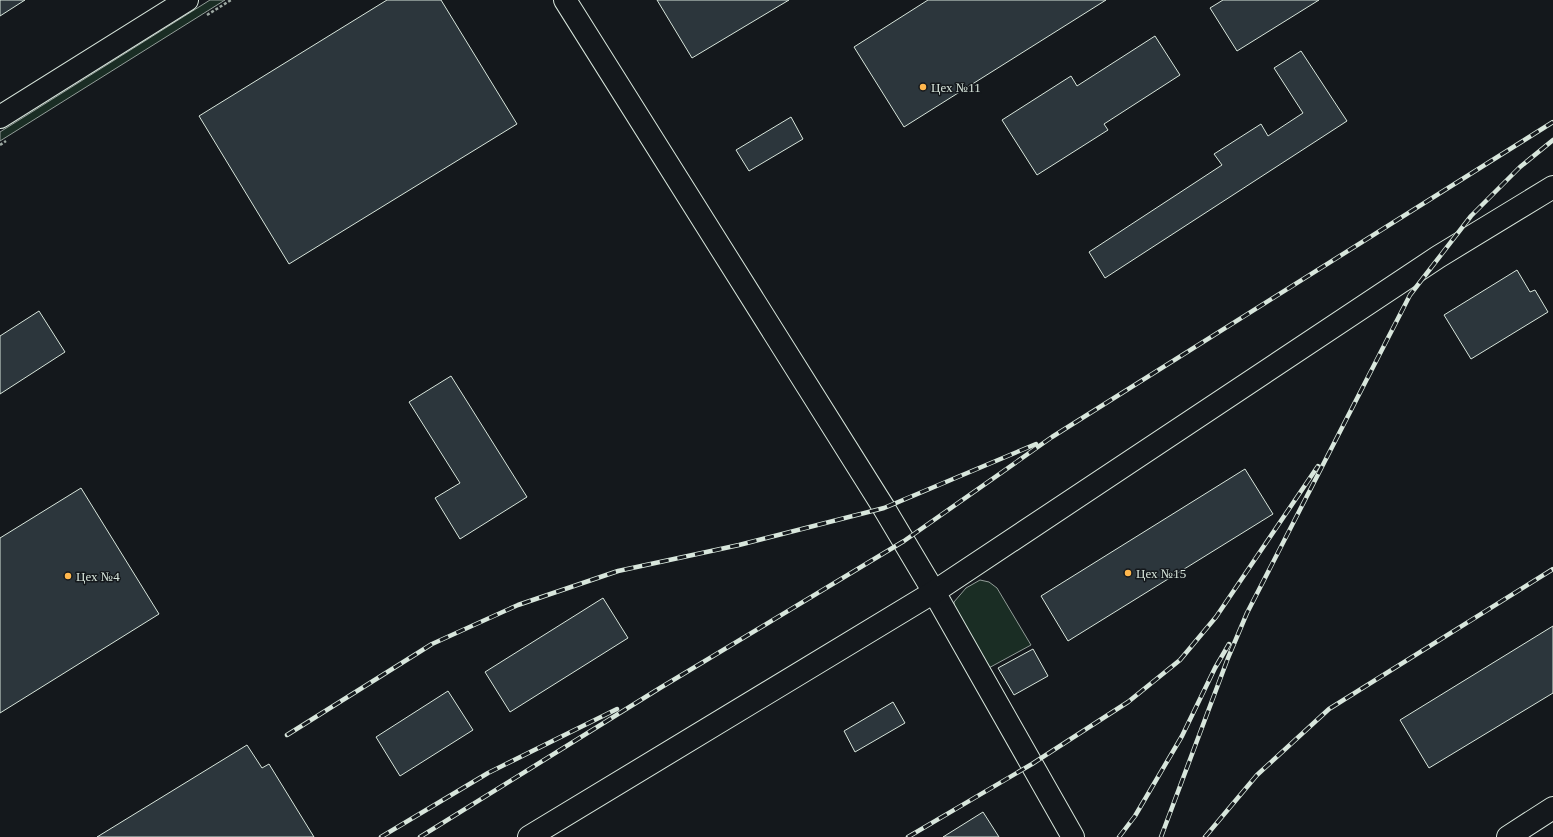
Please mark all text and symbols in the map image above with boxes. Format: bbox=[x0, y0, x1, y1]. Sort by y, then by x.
place label: Цех №11 bbox=[931, 80, 981, 95]
marker: Цех №11 bbox=[918, 82, 928, 92]
place label: Цех №15 bbox=[1136, 566, 1186, 581]
marker: Цех №15 bbox=[1123, 568, 1133, 578]
place label: Цех №4 bbox=[76, 569, 120, 584]
marker: Цех №4 bbox=[63, 571, 73, 581]

